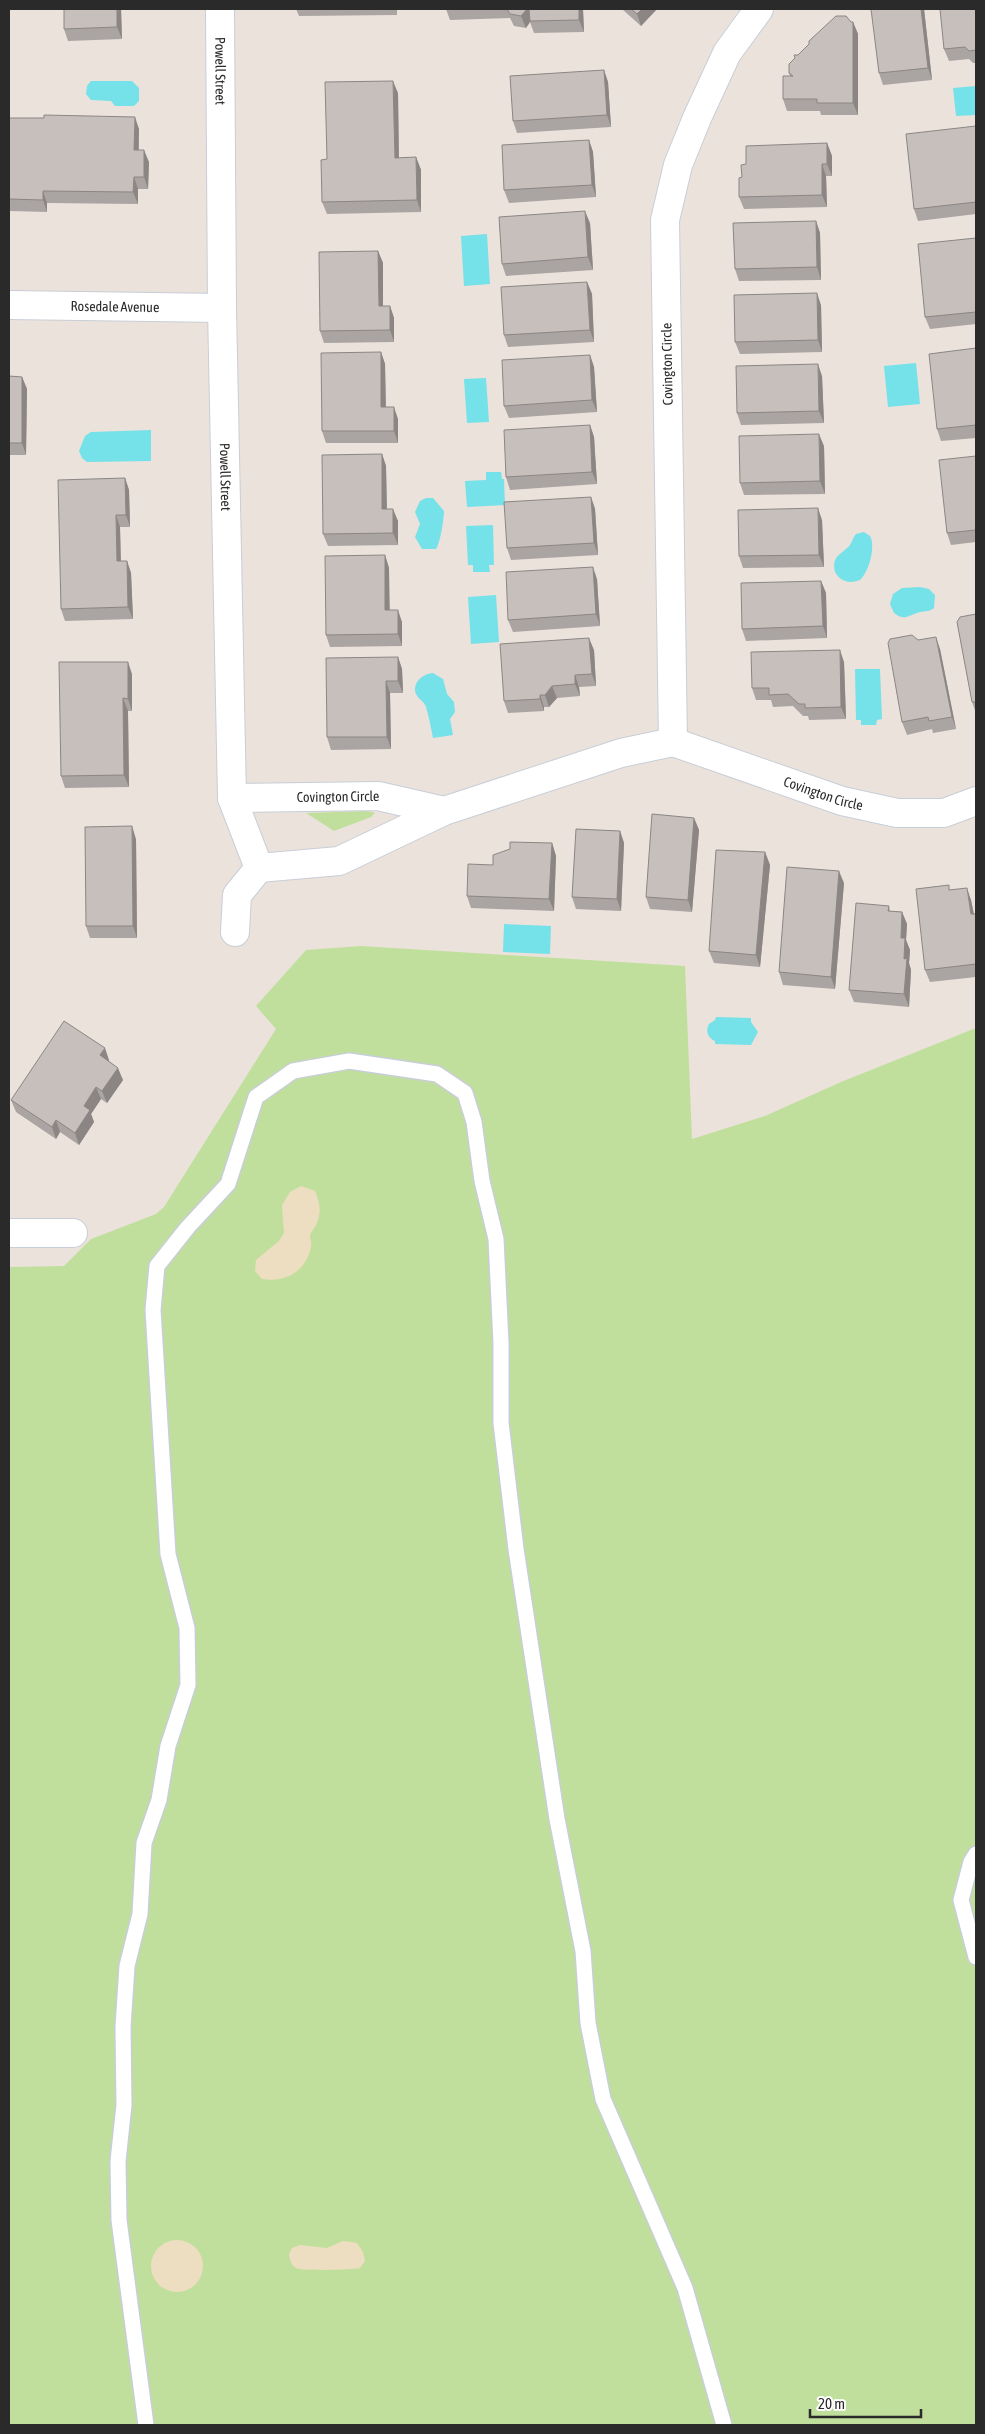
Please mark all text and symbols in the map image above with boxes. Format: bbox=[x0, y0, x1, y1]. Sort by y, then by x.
street label: Powell Street bbox=[212, 37, 229, 105]
street label: Rosedale Avenue bbox=[71, 298, 159, 315]
street label: Covington Circle bbox=[658, 323, 676, 405]
street label: Powell Street bbox=[217, 443, 234, 511]
street label: Covington Circle bbox=[781, 773, 865, 813]
street label: Covington Circle bbox=[297, 788, 379, 805]
scale bar bbox=[810, 2386, 921, 2418]
text: 20 m bbox=[818, 2395, 845, 2412]

